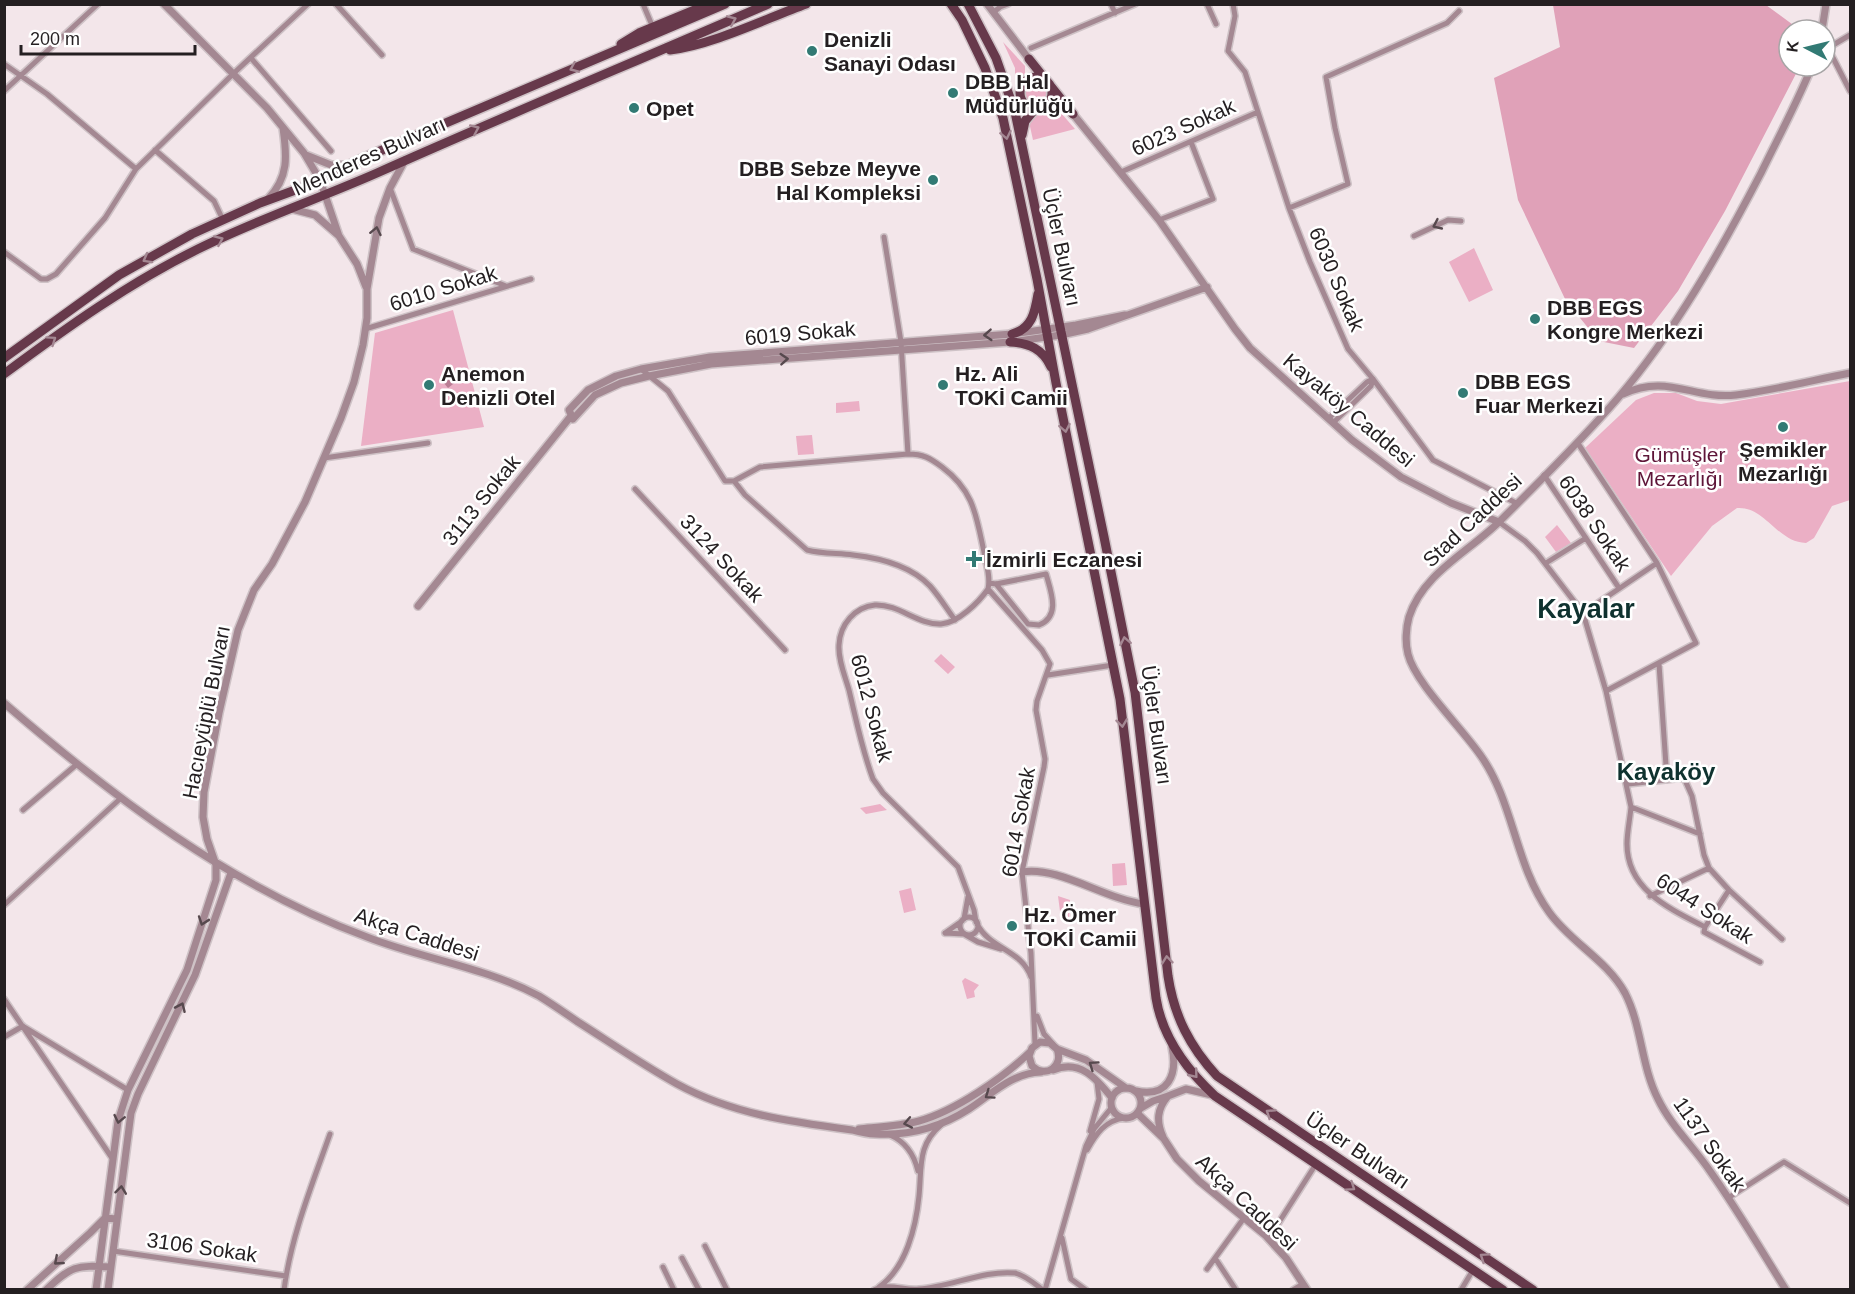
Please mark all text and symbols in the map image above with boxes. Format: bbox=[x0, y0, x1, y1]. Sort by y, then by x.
one-way arrow bbox=[725, 15, 736, 27]
scale bar bbox=[21, 18, 195, 56]
north arrow bbox=[1777, 18, 1837, 78]
place label: Denizli Sanayi Odası bbox=[824, 28, 956, 75]
text: 200 m bbox=[30, 29, 80, 49]
text: K bbox=[1783, 39, 1802, 53]
marker: Denizli Sanayi Odası bbox=[805, 44, 819, 58]
one-way arrow bbox=[569, 61, 580, 73]
place label: DBB Hal Müdürlüğü bbox=[965, 70, 1073, 117]
marker: DBB Hal Müdürlüğü bbox=[946, 86, 960, 100]
street label: 6023 Sokak bbox=[1128, 94, 1239, 160]
place label: Opet bbox=[646, 97, 694, 120]
marker: Opet bbox=[627, 101, 641, 115]
street label: Menderes Bulvarı bbox=[289, 112, 449, 200]
one-way arrow bbox=[468, 124, 479, 136]
one-way arrow bbox=[999, 130, 1012, 140]
place label: DBB Sebze Meyve Hal Kompleksi bbox=[739, 157, 921, 204]
marker: DBB Sebze Meyve Hal Kompleksi bbox=[926, 173, 940, 187]
street label: Üçler Bulvarı bbox=[1038, 186, 1086, 308]
one-way arrow bbox=[1432, 218, 1443, 230]
street label: 6030 Sokak bbox=[1305, 223, 1369, 335]
one-way arrow bbox=[369, 227, 382, 237]
one-way arrow bbox=[212, 235, 223, 247]
one-way arrow bbox=[143, 252, 153, 263]
street label: 6010 Sokak bbox=[387, 261, 500, 315]
place label: DBB EGS Kongre Merkezi bbox=[1547, 296, 1703, 343]
marker: DBB EGS Kongre Merkezi bbox=[1528, 312, 1542, 326]
street label: 6019 Sokak bbox=[744, 317, 857, 349]
one-way arrow bbox=[984, 329, 993, 342]
one-way arrow bbox=[45, 336, 56, 347]
street label: Kayaköy Caddesi bbox=[1279, 349, 1419, 471]
one-way arrow bbox=[779, 353, 788, 366]
place label: Anemon Denizli Otel bbox=[441, 362, 555, 409]
place label: Hz. Ali TOKİ Camii bbox=[955, 362, 1068, 409]
place label: DBB EGS Fuar Merkezi bbox=[1475, 370, 1603, 417]
marker: Anemon Denizli Otel bbox=[422, 378, 436, 392]
marker: Hz. Ali TOKİ Camii bbox=[936, 378, 950, 392]
marker: DBB EGS Fuar Merkezi bbox=[1456, 386, 1470, 400]
marker: Şemikler Mezarlığı bbox=[1776, 420, 1790, 434]
one-way arrow bbox=[1058, 423, 1071, 433]
place label: Şemikler Mezarlığı bbox=[1738, 438, 1828, 485]
park label: Gümüşler Mezarlığı bbox=[1634, 443, 1726, 490]
street label: 3113 Sokak bbox=[438, 450, 525, 550]
street label: Stad Caddesi bbox=[1418, 469, 1526, 571]
street label: 6038 Sokak bbox=[1554, 471, 1636, 576]
street label: 3124 Sokak bbox=[676, 510, 769, 607]
place label: İzmirli Eczanesi bbox=[986, 548, 1142, 571]
marker: İzmirli Eczanesi bbox=[967, 552, 981, 566]
district label: Kayalar bbox=[1537, 594, 1635, 624]
street label: Hacıeyüplü Bulvarı bbox=[178, 623, 234, 801]
one-way arrow bbox=[1119, 637, 1132, 647]
street label: 6012 Sokak bbox=[847, 651, 898, 765]
street label: Üçler Bulvarı bbox=[1137, 664, 1177, 786]
one-way arrow bbox=[1116, 718, 1128, 727]
district label: Kayaköy bbox=[1617, 758, 1716, 785]
street label: 6014 Sokak bbox=[997, 765, 1039, 879]
street label: 6044 Sokak bbox=[1652, 868, 1758, 948]
street label: Akça Caddesi bbox=[352, 903, 482, 965]
place label: Hz. Ömer TOKİ Camii bbox=[1024, 903, 1137, 950]
one-way arrow bbox=[198, 915, 211, 926]
marker: Hz. Ömer TOKİ Camii bbox=[1005, 919, 1019, 933]
one-way arrow bbox=[1161, 955, 1174, 964]
one-way arrow bbox=[173, 1002, 185, 1013]
one-way arrow bbox=[1089, 1062, 1100, 1073]
one-way arrow bbox=[1186, 1067, 1197, 1078]
one-way arrow bbox=[984, 1088, 995, 1099]
street label: 1137 Sokak bbox=[1669, 1093, 1751, 1196]
street label: Üçler Bulvarı bbox=[1302, 1107, 1414, 1193]
one-way arrow bbox=[1266, 1109, 1277, 1120]
one-way arrow bbox=[113, 1114, 126, 1124]
one-way arrow bbox=[903, 1116, 913, 1129]
street label: Akça Caddesi bbox=[1192, 1149, 1302, 1255]
one-way arrow bbox=[1345, 1180, 1356, 1191]
one-way arrow bbox=[114, 1185, 126, 1194]
street label: 3106 Sokak bbox=[145, 1228, 259, 1266]
one-way arrow bbox=[1480, 1253, 1491, 1264]
one-way arrow bbox=[55, 1254, 65, 1265]

